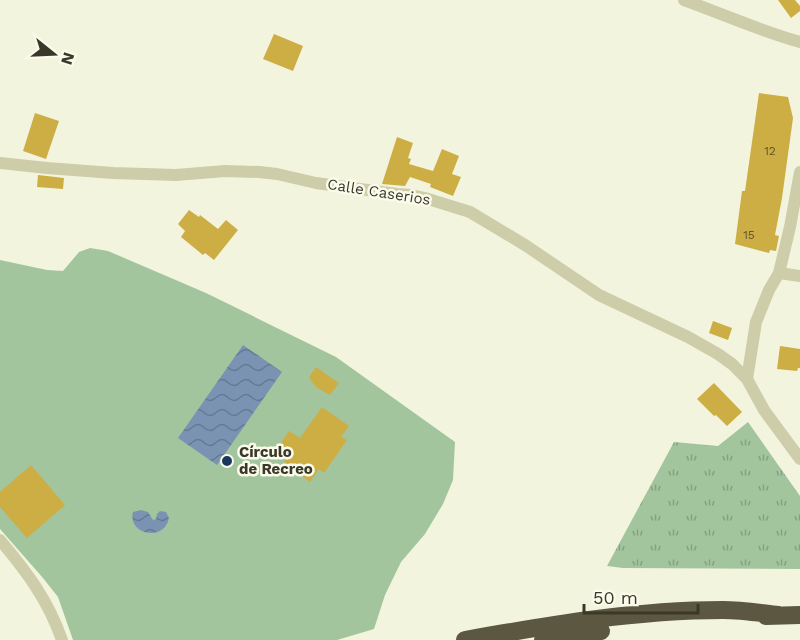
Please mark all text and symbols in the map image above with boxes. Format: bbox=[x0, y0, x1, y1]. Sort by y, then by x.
north arrow bbox=[24, 24, 84, 84]
text: N bbox=[57, 50, 79, 67]
house number: 12 bbox=[764, 144, 776, 158]
street label: Calle Caserios bbox=[326, 175, 432, 209]
house number: 15 bbox=[743, 228, 755, 242]
place label: Círculo de Recreo bbox=[239, 443, 313, 478]
marker: Círculo de Recreo bbox=[220, 454, 234, 468]
scale bar bbox=[584, 577, 698, 615]
text: 50 m bbox=[593, 587, 638, 608]

